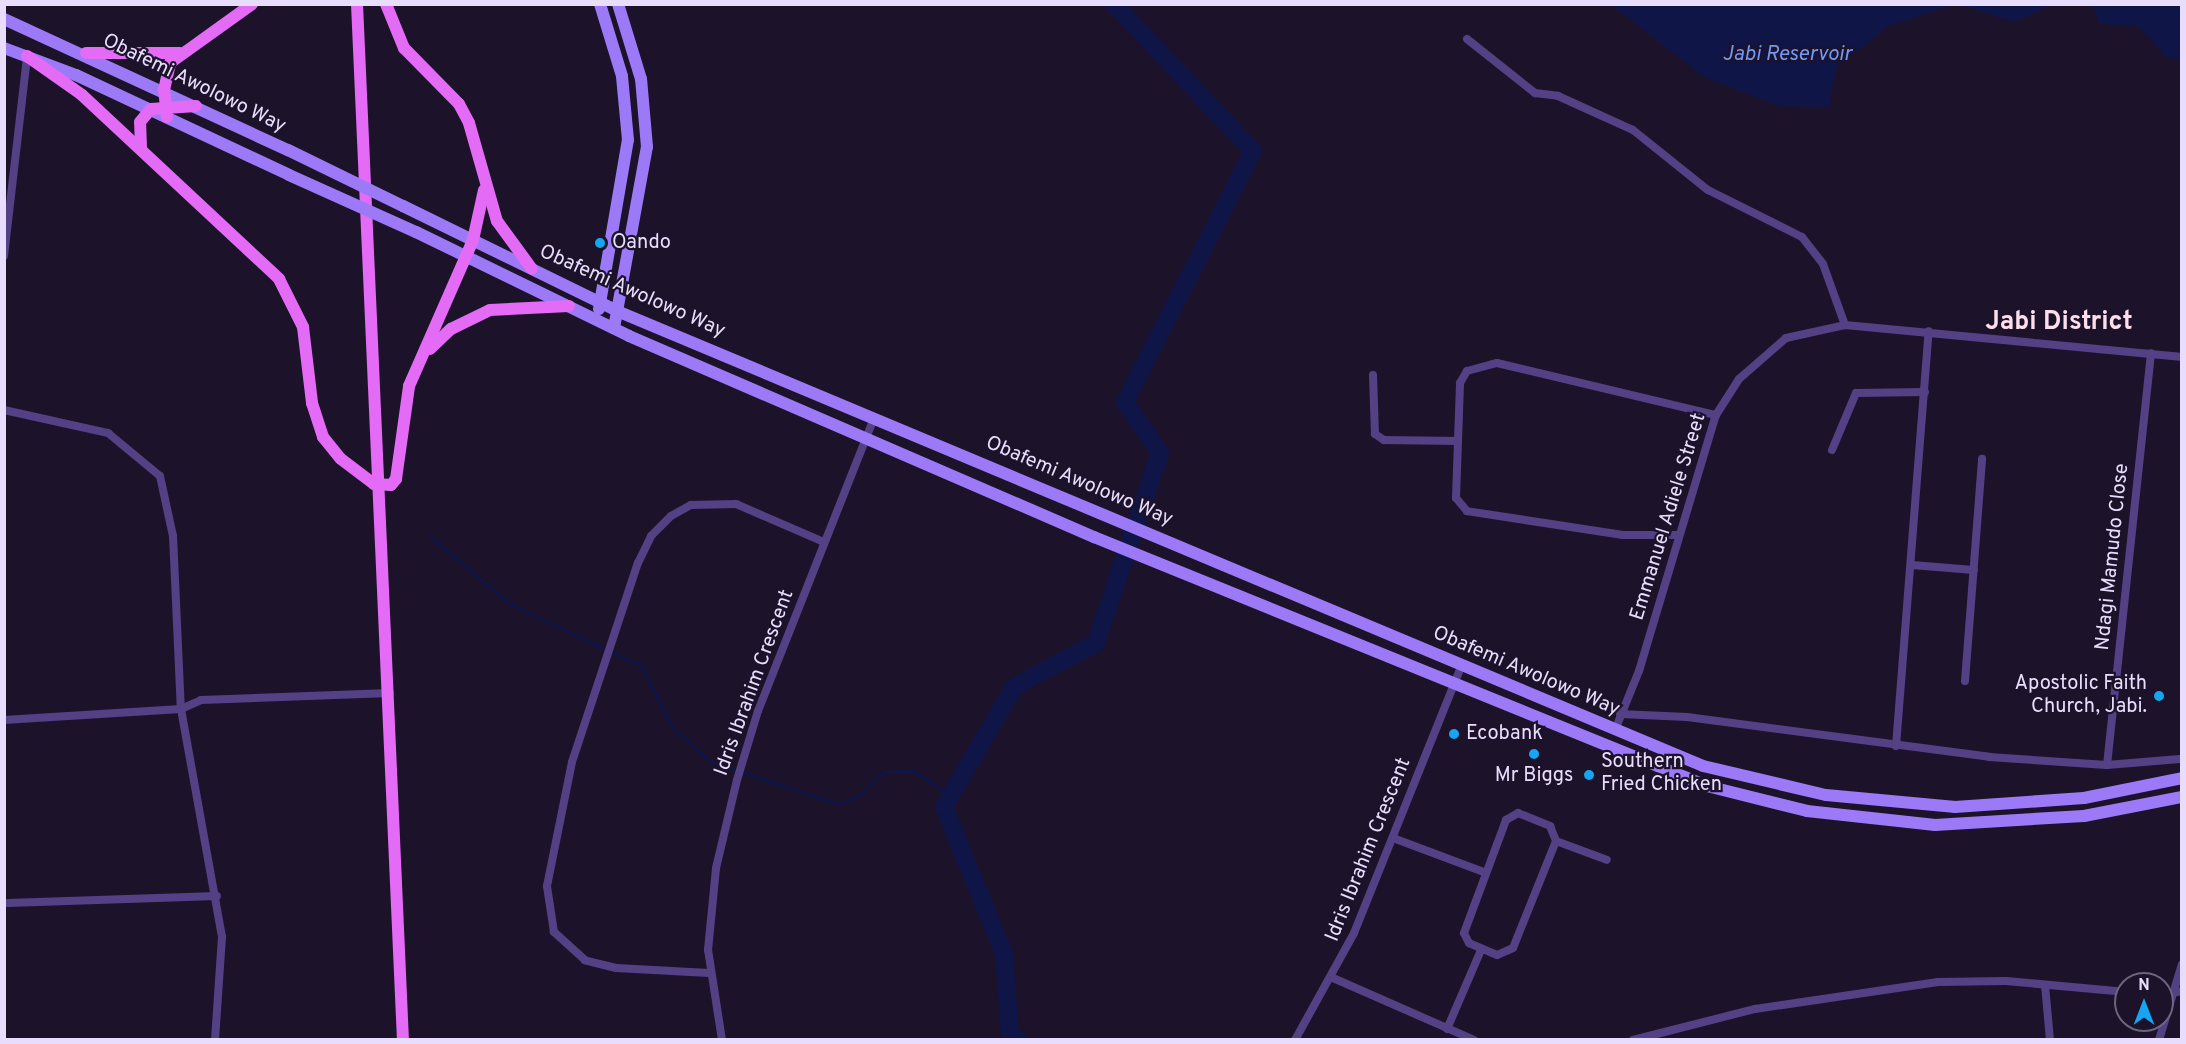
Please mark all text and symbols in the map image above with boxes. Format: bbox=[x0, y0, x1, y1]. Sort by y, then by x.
street label: Obafemi Awolowo Way bbox=[98, 29, 290, 139]
water label: Jabi Reservoir bbox=[1722, 42, 1852, 68]
place label: Oando bbox=[612, 231, 671, 255]
marker: Oando bbox=[593, 236, 607, 250]
street label: Obafemi Awolowo Way bbox=[535, 240, 729, 344]
district label: Jabi District bbox=[1985, 307, 2133, 339]
street label: Emmanuel Adiele Street bbox=[1626, 410, 1712, 624]
street label: Obafemi Awolowo Way bbox=[981, 431, 1177, 533]
street label: Ndagi Mamudo Close bbox=[2091, 462, 2135, 652]
street label: Idris Ibrahim Crescent bbox=[710, 587, 800, 779]
street label: Obafemi Awolowo Way bbox=[1428, 621, 1624, 723]
place label: Apostolic Faith Church, Jabi. bbox=[2014, 672, 2147, 719]
marker: Apostolic Faith Church, Jabi. bbox=[2152, 689, 2166, 703]
place label: Ecobank bbox=[1466, 722, 1543, 746]
marker: Ecobank bbox=[1447, 727, 1461, 741]
marker: Mr Biggs bbox=[1527, 747, 1541, 761]
place label: Southern Fried Chicken bbox=[1601, 751, 1722, 798]
street label: Idris Ibrahim Crescent bbox=[1321, 755, 1417, 945]
place label: Mr Biggs bbox=[1495, 764, 1573, 788]
marker: Southern Fried Chicken bbox=[1582, 768, 1596, 782]
north arrow bbox=[2114, 972, 2174, 1032]
text: N bbox=[2138, 976, 2150, 996]

